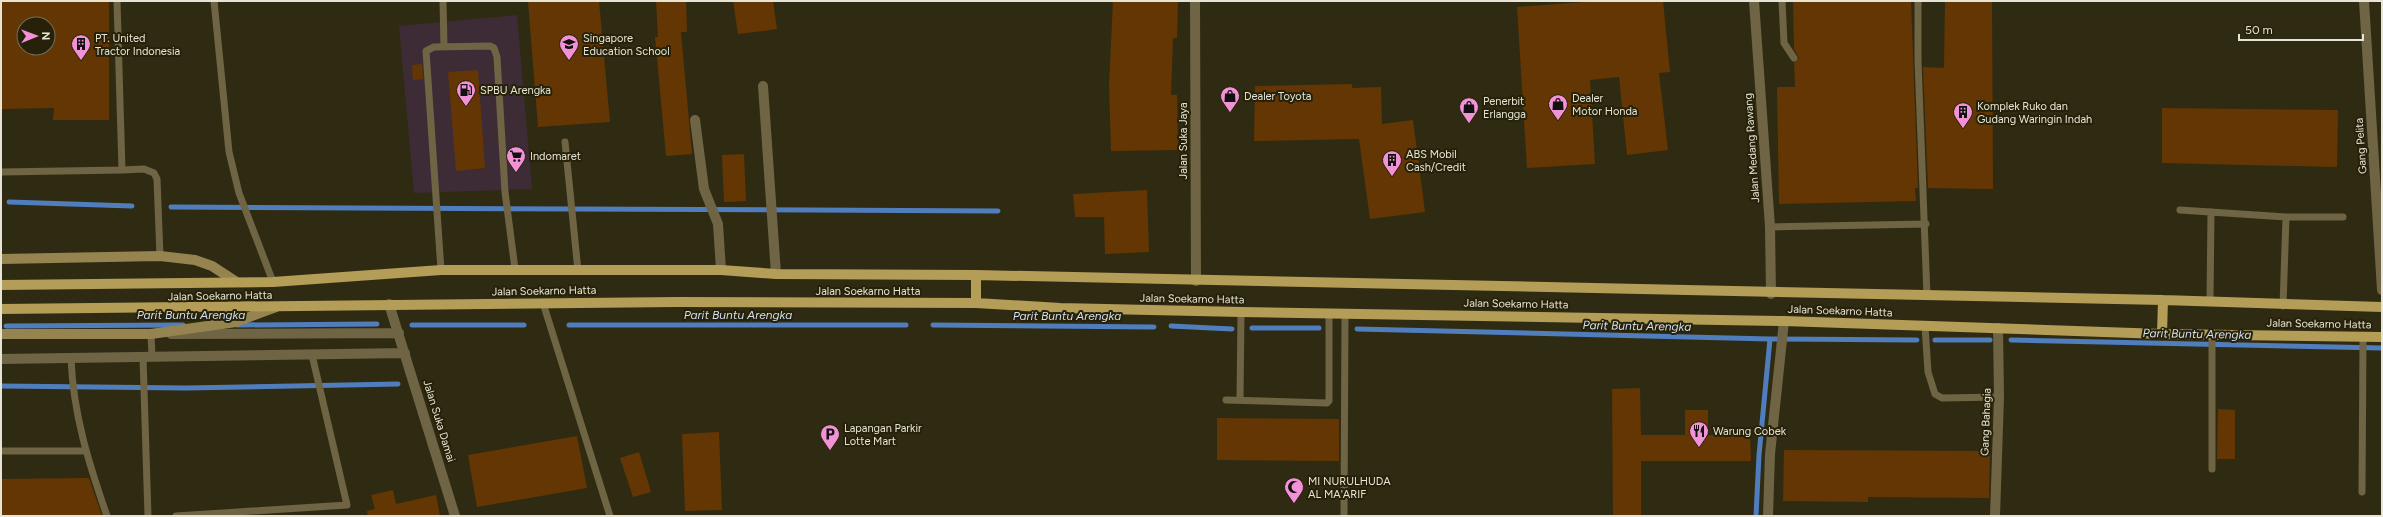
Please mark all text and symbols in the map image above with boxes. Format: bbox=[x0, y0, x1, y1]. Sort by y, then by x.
north arrow bbox=[16, 16, 56, 56]
scale bar bbox=[2239, 16, 2363, 42]
text: 50 m bbox=[2245, 23, 2273, 37]
text: N bbox=[39, 31, 52, 40]
place label: PT. United Tractor Indonesia bbox=[95, 32, 180, 58]
place label: Singapore Education School bbox=[583, 32, 670, 58]
building icon: PT. United Tractor Indonesia bbox=[70, 33, 92, 61]
school or university icon: Singapore Education School bbox=[558, 33, 580, 61]
fuel station icon: SPBU Arengka bbox=[455, 79, 477, 107]
place label: SPBU Arengka bbox=[480, 84, 551, 97]
shop icon: Dealer Toyota bbox=[1219, 85, 1241, 113]
place label: Dealer Toyota bbox=[1244, 90, 1311, 103]
place label: Dealer Motor Honda bbox=[1572, 92, 1637, 118]
shop icon: Dealer Motor Honda bbox=[1547, 93, 1569, 121]
street label: Jalan Medang Rawang bbox=[1742, 93, 1762, 203]
place label: Penerbit Erlangga bbox=[1483, 95, 1526, 121]
shop icon: Penerbit Erlangga bbox=[1458, 96, 1480, 124]
place label: Komplek Ruko dan Gudang Waringin Indah bbox=[1977, 100, 2092, 126]
building icon: Komplek Ruko dan Gudang Waringin Indah bbox=[1952, 101, 1974, 129]
street label: Jalan Suka Jaya bbox=[1177, 102, 1190, 180]
street label: Gang Pelita bbox=[2353, 117, 2369, 175]
supermarket icon: Indomaret bbox=[505, 145, 527, 173]
place label: ABS Mobil Cash/Credit bbox=[1406, 148, 1466, 174]
building icon: ABS Mobil Cash/Credit bbox=[1381, 149, 1403, 177]
place label: Indomaret bbox=[530, 150, 581, 163]
street label: Jalan Soekarno Hatta bbox=[491, 284, 597, 298]
street label: Jalan Soekarno Hatta bbox=[816, 285, 920, 298]
street label: Jalan Soekarno Hatta bbox=[167, 289, 273, 303]
street label: Jalan Soekarno Hatta bbox=[1139, 292, 1245, 306]
street label: Jalan Soekarno Hatta bbox=[1463, 297, 1569, 311]
street label: Jalan Soekarno Hatta bbox=[1787, 303, 1893, 319]
water label: Parit Buntu Arengka bbox=[137, 308, 245, 322]
water label: Parit Buntu Arengka bbox=[684, 308, 792, 322]
water label: Parit Buntu Arengka bbox=[1013, 309, 1121, 323]
street label: Jalan Soekarno Hatta bbox=[2266, 317, 2372, 331]
water label: Parit Buntu Arengka bbox=[1583, 318, 1691, 334]
water label: Parit Buntu Arengka bbox=[2143, 326, 2251, 342]
street label: Jalan Suka Damai bbox=[420, 378, 458, 464]
street label: Gang Bahagia bbox=[1978, 388, 1994, 456]
restaurant icon: Warung Cobek bbox=[1688, 420, 1710, 448]
place label: Lapangan Parkir Lotte Mart bbox=[844, 422, 922, 448]
parking icon: Lapangan Parkir Lotte Mart bbox=[819, 423, 841, 451]
place label: Warung Cobek bbox=[1713, 425, 1787, 438]
place label: MI NURULHUDA AL MA'ARIF bbox=[1308, 475, 1391, 501]
mosque icon: MI NURULHUDA AL MA'ARIF bbox=[1283, 476, 1305, 504]

